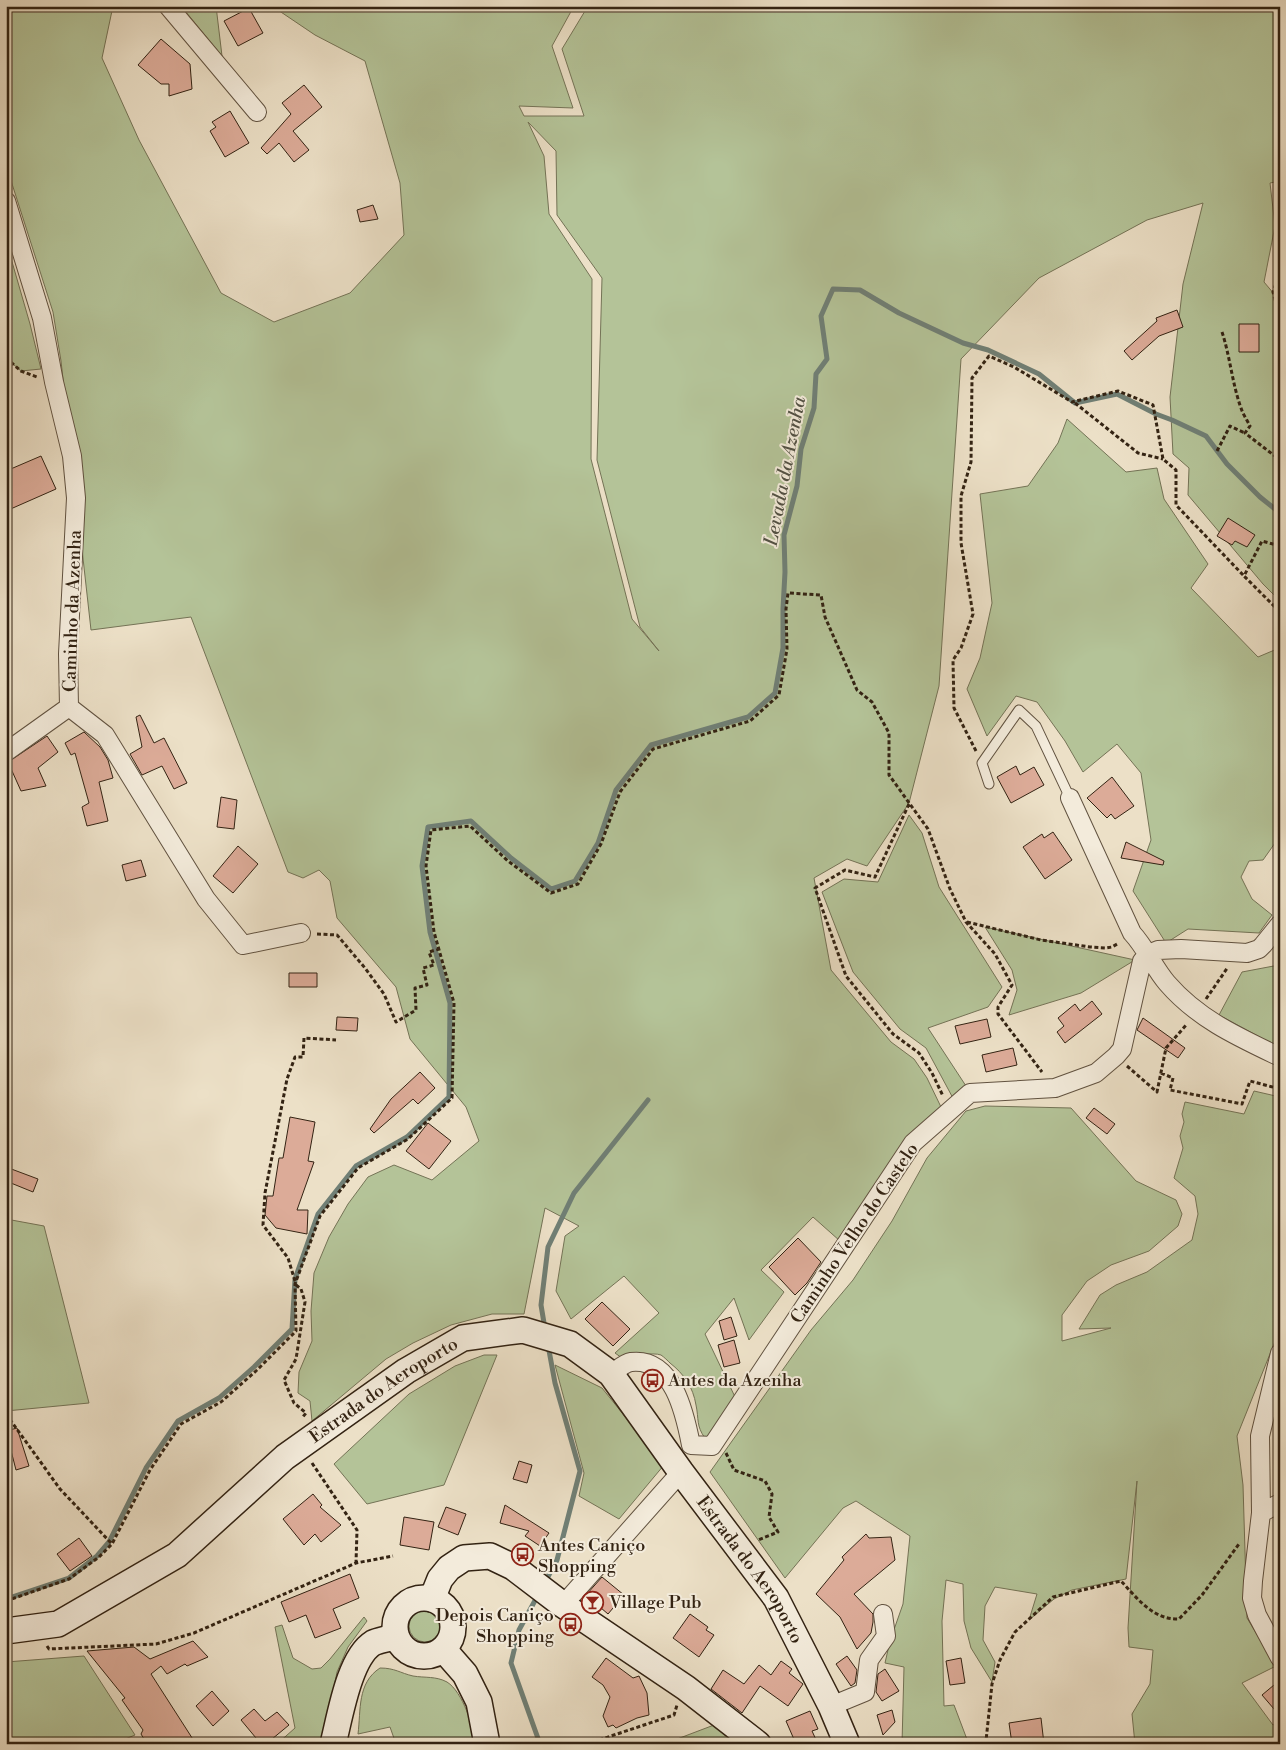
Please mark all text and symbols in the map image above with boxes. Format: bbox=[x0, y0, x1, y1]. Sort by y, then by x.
water label: Levada da Azenha bbox=[759, 394, 811, 549]
street label: Caminho da Azenha bbox=[58, 529, 87, 692]
street label: Caminho Velho do Castelo bbox=[785, 1139, 924, 1328]
street label: Estrada do Aeroporto bbox=[305, 1332, 462, 1448]
bus stop icon: Antes da Azenha bbox=[640, 1368, 664, 1392]
place label: Antes da Azenha bbox=[667, 1369, 803, 1392]
street label: Estrada do Aeroporto bbox=[691, 1491, 808, 1648]
place label: Antes Caniço Shopping bbox=[537, 1534, 645, 1578]
bus stop icon: Antes Caniço Shopping bbox=[510, 1543, 534, 1567]
bar icon: Village Pub bbox=[581, 1590, 605, 1614]
place label: Village Pub bbox=[608, 1591, 701, 1614]
place label: Depois Caniço Shopping bbox=[436, 1604, 555, 1648]
bus stop icon: Depois Caniço Shopping bbox=[558, 1613, 582, 1637]

